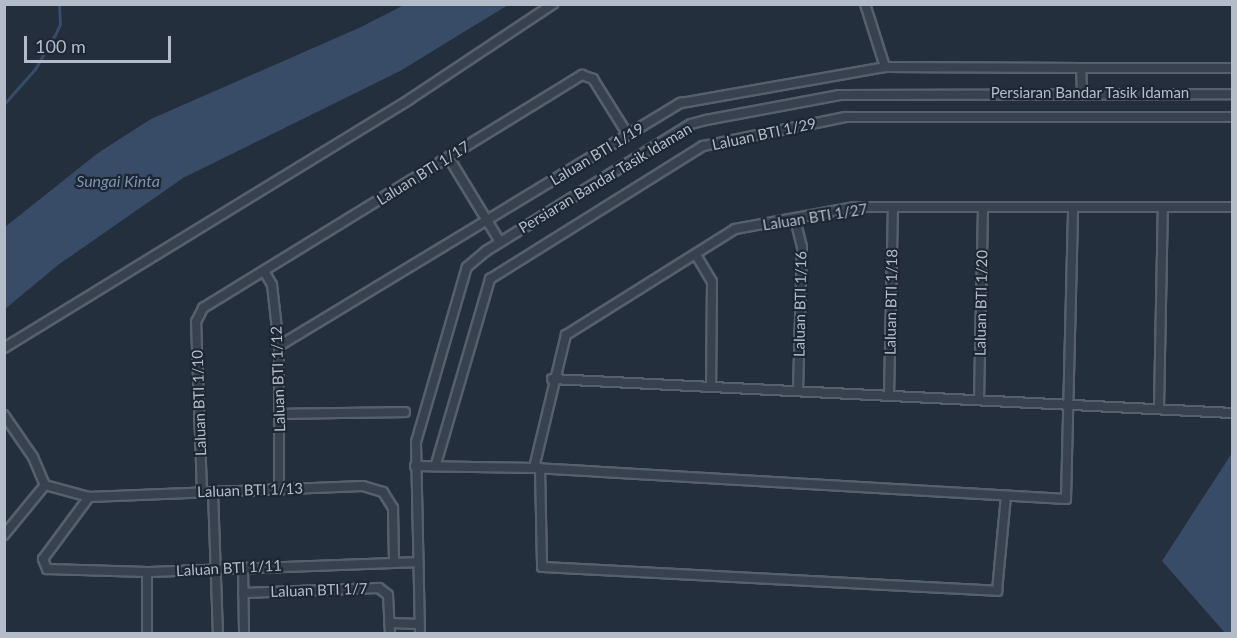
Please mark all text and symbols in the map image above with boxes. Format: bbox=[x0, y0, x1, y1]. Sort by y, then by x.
scale bar bbox=[27, 24, 174, 62]
text: 100 m bbox=[35, 35, 86, 57]
street label: Persiaran Bandar Tasik Idaman bbox=[990, 84, 1190, 102]
street label: Laluan BTI 1/29 bbox=[710, 114, 818, 154]
street label: Persiaran Bandar Tasik Idaman bbox=[515, 119, 695, 237]
street label: Laluan BTI 1/19 bbox=[547, 119, 647, 189]
street label: Laluan BTI 1/17 bbox=[373, 137, 473, 209]
water label: Sungai Kinta bbox=[76, 171, 160, 191]
street label: Laluan BTI 1/27 bbox=[761, 200, 869, 234]
street label: Laluan BTI 1/18 bbox=[881, 249, 901, 355]
street label: Laluan BTI 1/20 bbox=[971, 250, 991, 356]
street label: Laluan BTI 1/16 bbox=[790, 251, 810, 357]
street label: Laluan BTI 1/12 bbox=[267, 326, 289, 432]
street label: Laluan BTI 1/10 bbox=[188, 350, 210, 456]
street label: Laluan BTI 1/13 bbox=[197, 479, 303, 501]
street label: Laluan BTI 1/11 bbox=[176, 556, 282, 580]
street label: Laluan BTI 1/7 bbox=[270, 579, 368, 601]

